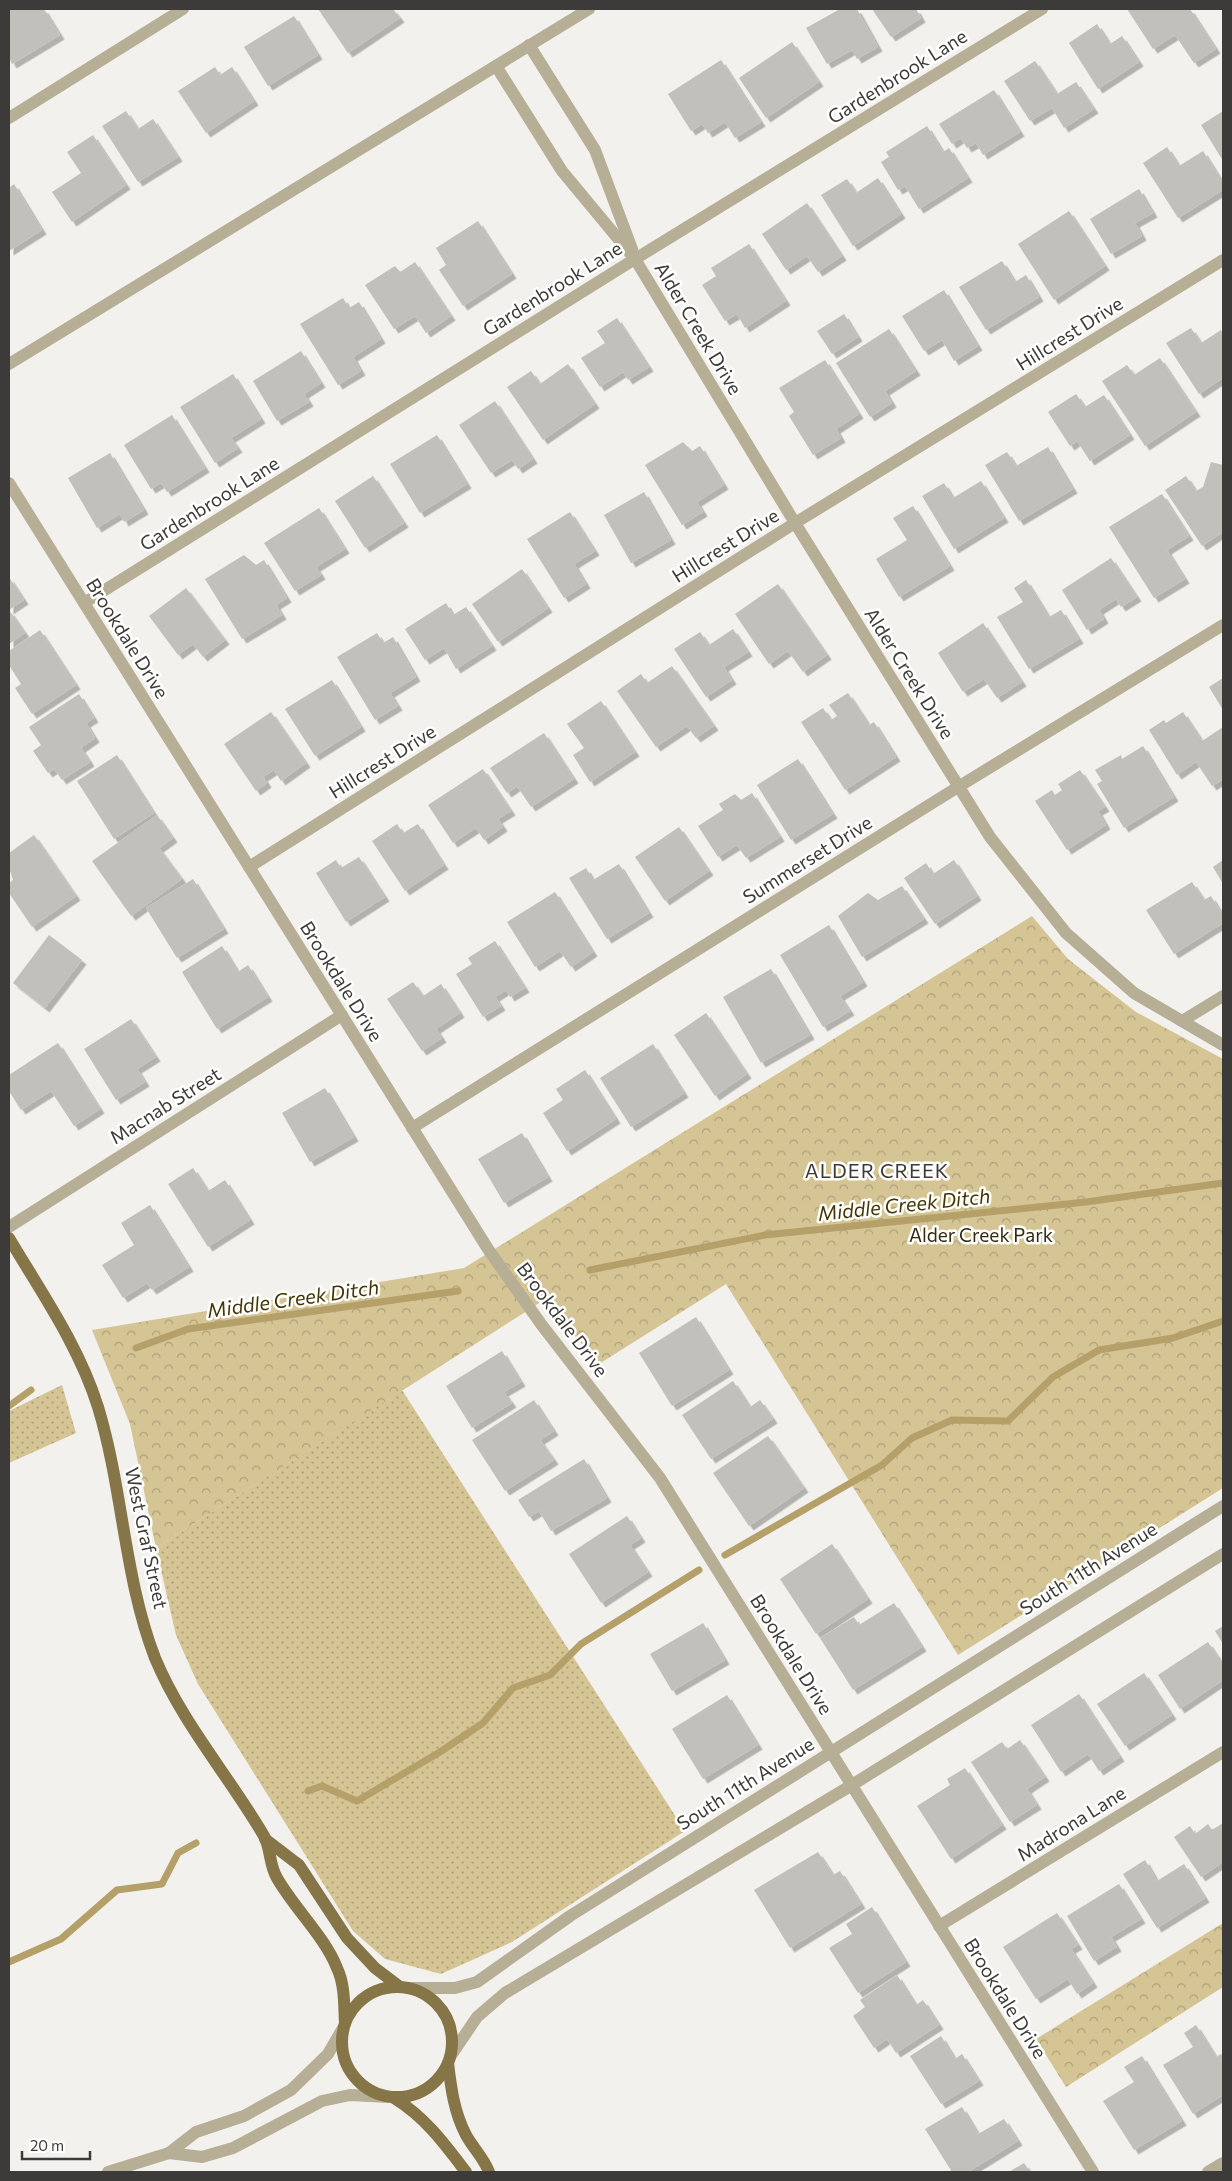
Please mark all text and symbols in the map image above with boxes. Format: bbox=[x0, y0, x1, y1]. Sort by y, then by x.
street label: Gardenbrook Lane bbox=[823, 24, 971, 128]
street label: Gardenbrook Lane bbox=[478, 236, 626, 340]
street label: Alder Creek Drive bbox=[650, 258, 748, 398]
street label: Hillcrest Drive bbox=[1011, 291, 1127, 375]
street label: Gardenbrook Lane bbox=[135, 451, 283, 555]
street label: Hillcrest Drive bbox=[667, 503, 783, 587]
street label: Brookdale Drive bbox=[82, 574, 174, 702]
street label: Alder Creek Drive bbox=[860, 603, 960, 743]
street label: Hillcrest Drive bbox=[324, 719, 440, 803]
street label: Summerset Drive bbox=[738, 810, 876, 908]
street label: Brookdale Drive bbox=[296, 917, 388, 1045]
street label: Macnab Street bbox=[105, 1062, 225, 1148]
district label: ALDER CREEK bbox=[805, 1158, 949, 1182]
water label: Middle Creek Ditch bbox=[817, 1183, 991, 1225]
park label: Alder Creek Park bbox=[909, 1223, 1053, 1246]
street label: Brookdale Drive bbox=[512, 1257, 614, 1381]
water label: Middle Creek Ditch bbox=[206, 1274, 380, 1322]
street label: West Graf Street bbox=[121, 1465, 173, 1611]
street label: South 11th Avenue bbox=[1015, 1517, 1161, 1619]
street label: Brookdale Drive bbox=[746, 1590, 838, 1718]
street label: South 11th Avenue bbox=[672, 1732, 818, 1834]
street label: Madrona Lane bbox=[1012, 1780, 1130, 1866]
street label: Brookdale Drive bbox=[960, 1934, 1052, 2062]
scale bar bbox=[22, 2128, 90, 2160]
text: 20 m bbox=[30, 2136, 64, 2154]

